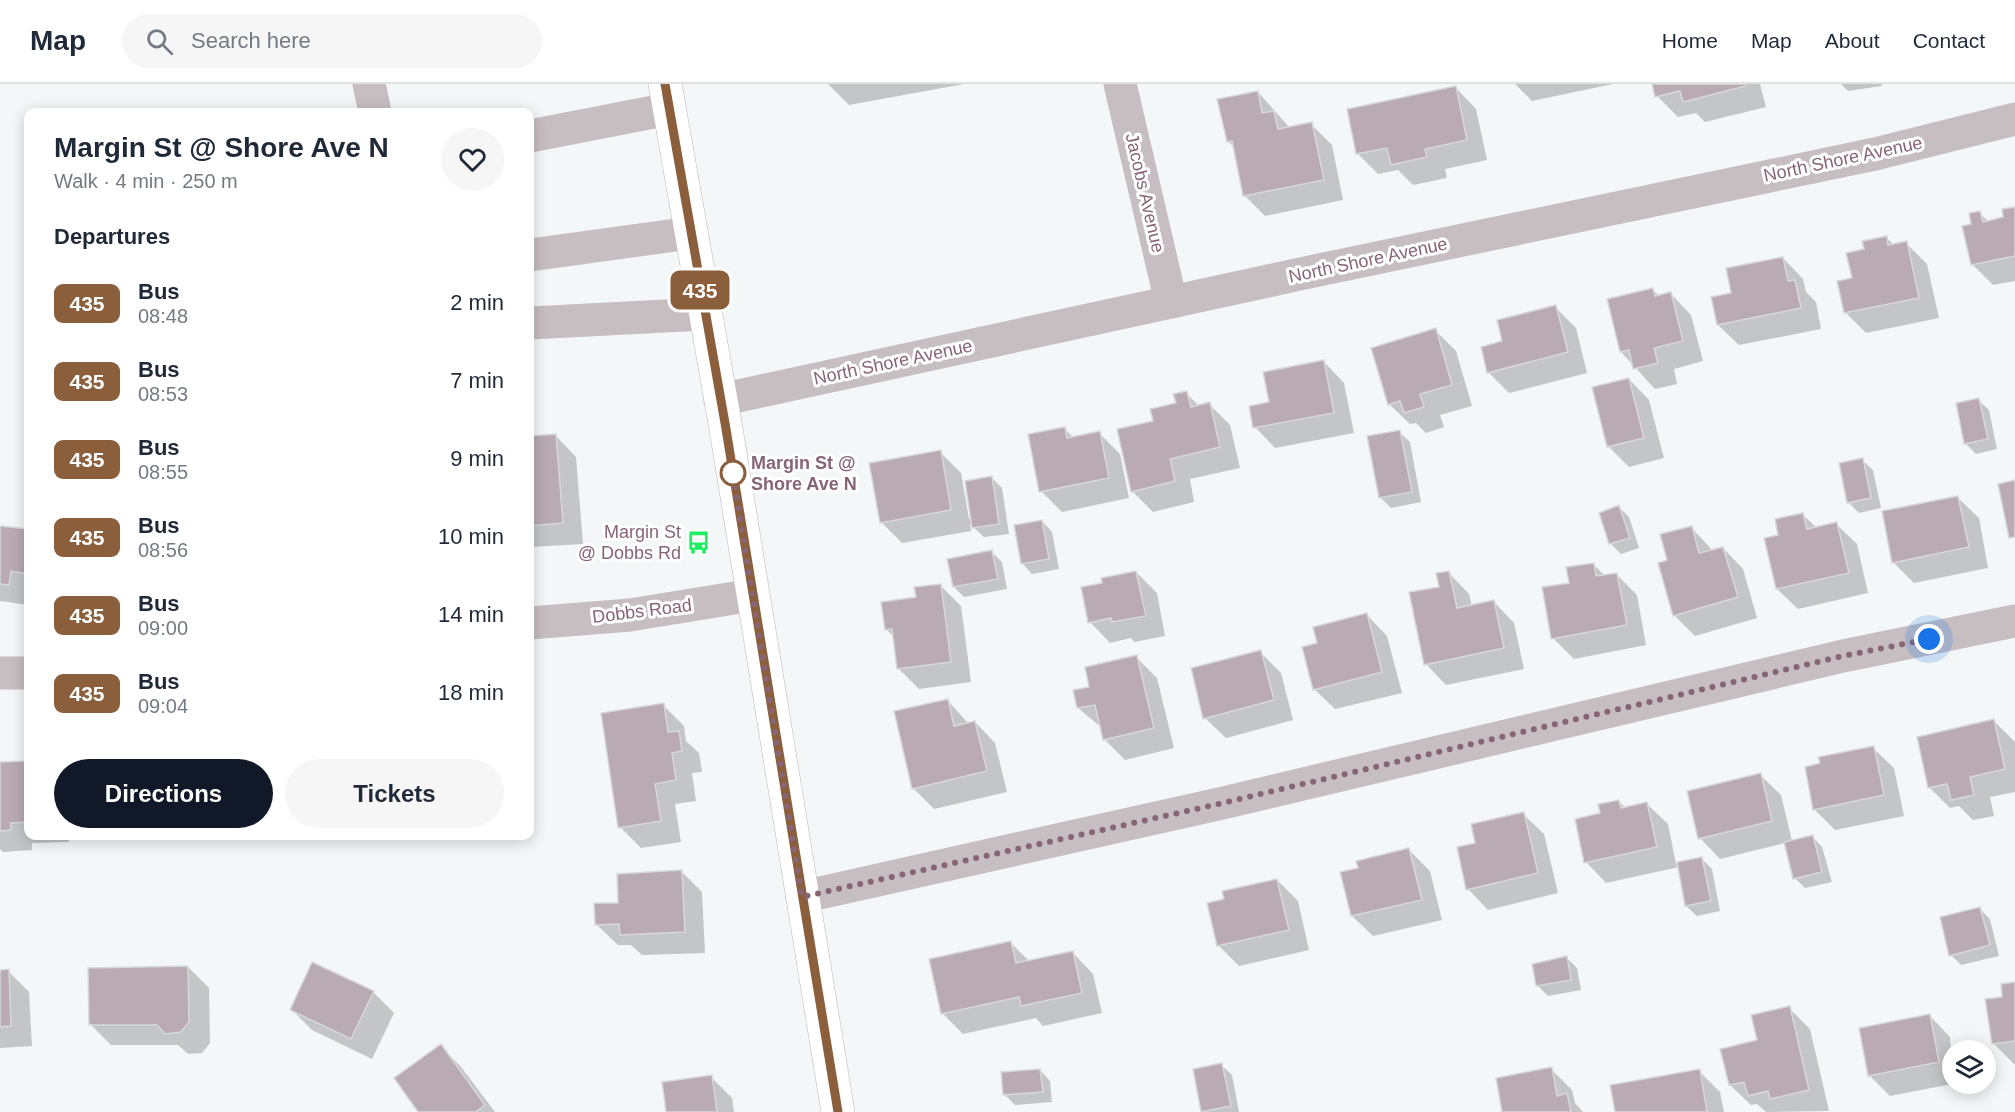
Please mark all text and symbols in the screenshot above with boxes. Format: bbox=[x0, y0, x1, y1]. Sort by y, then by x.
search box bbox=[122, 14, 542, 68]
text: Map bbox=[30, 25, 86, 56]
icon: search bbox=[143, 25, 176, 58]
text: Search here bbox=[191, 28, 311, 53]
text: Home bbox=[1662, 29, 1718, 52]
text: Map bbox=[1751, 29, 1792, 52]
text: About bbox=[1825, 29, 1880, 52]
text: Contact bbox=[1913, 29, 1985, 52]
button: heart bbox=[441, 128, 504, 191]
street label: Jacobs Avenue bbox=[1122, 131, 1168, 255]
text: Margin St @ Shore Ave N bbox=[54, 132, 389, 163]
street label: North Shore Avenue bbox=[1762, 132, 1924, 186]
text: Walk · 4 min · 250 m bbox=[54, 170, 238, 192]
text: Departures bbox=[54, 224, 170, 249]
street label: North Shore Avenue bbox=[1287, 233, 1449, 287]
line badge: 435 bbox=[666, 270, 734, 310]
text: Bus bbox=[138, 279, 180, 304]
text: 435 bbox=[682, 279, 718, 302]
text: 2 min bbox=[450, 290, 504, 315]
text: 435 bbox=[69, 292, 105, 315]
text: 08:48 bbox=[138, 305, 188, 327]
street label: North Shore Avenue bbox=[812, 335, 974, 389]
text: Bus bbox=[138, 357, 180, 382]
text: 7 min bbox=[450, 368, 504, 393]
text: 435 bbox=[69, 370, 105, 393]
text: 08:53 bbox=[138, 383, 188, 405]
text: Bus bbox=[138, 435, 180, 460]
text: 9 min bbox=[450, 446, 504, 471]
text: 435 bbox=[69, 448, 105, 471]
place label: Margin St @ Shore Ave N bbox=[751, 453, 857, 494]
marker: Margin St @ Shore Ave N bbox=[720, 460, 746, 486]
text: 08:55 bbox=[138, 461, 188, 483]
text: Bus bbox=[138, 513, 180, 538]
place label: Margin St @ Dobbs Rd bbox=[578, 522, 681, 563]
text: 10 min bbox=[438, 524, 504, 549]
text: 435 bbox=[69, 526, 105, 549]
bus stop icon: Margin St @ Dobbs Rd bbox=[686, 529, 712, 555]
text: 08:56 bbox=[138, 539, 188, 561]
text: Bus bbox=[138, 591, 180, 616]
street label: Dobbs Road bbox=[591, 595, 693, 627]
text: 14 min bbox=[438, 602, 504, 627]
text: 435 bbox=[69, 604, 105, 627]
text: 09:00 bbox=[138, 617, 188, 639]
your location bbox=[1914, 624, 1944, 654]
text: Bus bbox=[138, 669, 180, 694]
text: 18 min bbox=[438, 680, 504, 705]
text: 435 bbox=[69, 682, 105, 705]
text: 09:04 bbox=[138, 695, 188, 717]
button: Directions bbox=[54, 759, 273, 828]
button: Tickets bbox=[285, 759, 504, 828]
map controls bbox=[1942, 1040, 1996, 1094]
button: layers bbox=[1942, 1040, 1996, 1094]

